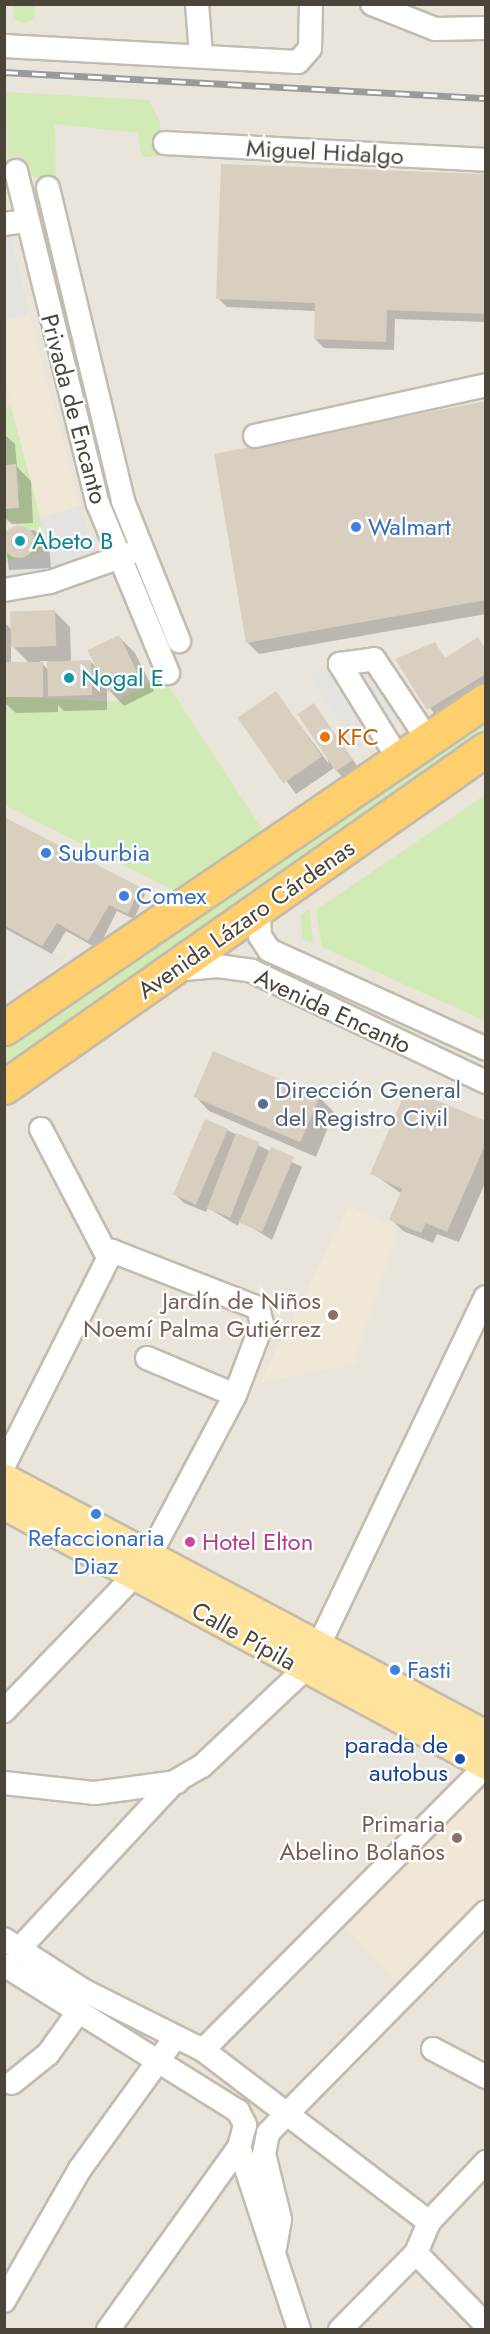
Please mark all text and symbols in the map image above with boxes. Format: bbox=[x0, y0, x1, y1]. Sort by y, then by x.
street label: Miguel Hidalgo bbox=[245, 133, 405, 171]
street label: Privada de Encanto bbox=[35, 311, 113, 507]
place label: Walmart bbox=[368, 513, 451, 541]
marker: Walmart bbox=[349, 520, 363, 534]
place label: Abeto B bbox=[32, 527, 113, 555]
marker: Abeto B bbox=[13, 534, 27, 548]
place label: Nogal E bbox=[81, 664, 164, 692]
marker: Nogal E bbox=[62, 671, 76, 685]
place label: KFC bbox=[337, 723, 379, 751]
marker: KFC bbox=[318, 730, 332, 744]
street label: Avenida Lázaro Cárdenas bbox=[132, 833, 360, 1005]
place label: Suburbia bbox=[58, 839, 150, 867]
marker: Suburbia bbox=[39, 846, 53, 860]
place label: Comex bbox=[136, 882, 206, 910]
marker: Comex bbox=[117, 889, 131, 903]
street label: Avenida Encanto bbox=[250, 962, 416, 1060]
place label: Dirección General del Registro Civil bbox=[275, 1076, 461, 1132]
marker: Dirección General del Registro Civil bbox=[256, 1097, 270, 1111]
place label: Jardín de Niños Noemí Palma Gutiérrez bbox=[83, 1287, 321, 1343]
marker: Jardín de Niños Noemí Palma Gutiérrez bbox=[326, 1308, 340, 1322]
marker: Refaccionaria Diaz bbox=[89, 1507, 103, 1521]
place label: Refaccionaria Diaz bbox=[28, 1524, 164, 1580]
place label: Hotel Elton bbox=[202, 1528, 313, 1556]
marker: Hotel Elton bbox=[183, 1535, 197, 1549]
street label: Calle Pípila bbox=[187, 1596, 301, 1676]
place label: Fasti bbox=[407, 1656, 451, 1684]
marker: Fasti bbox=[388, 1663, 402, 1677]
place label: parada de autobus bbox=[345, 1731, 448, 1787]
marker: parada de autobus bbox=[453, 1752, 467, 1766]
place label: Primaria Abelino Bolaños bbox=[280, 1810, 445, 1866]
marker: Primaria Abelino Bolaños bbox=[450, 1831, 464, 1845]

